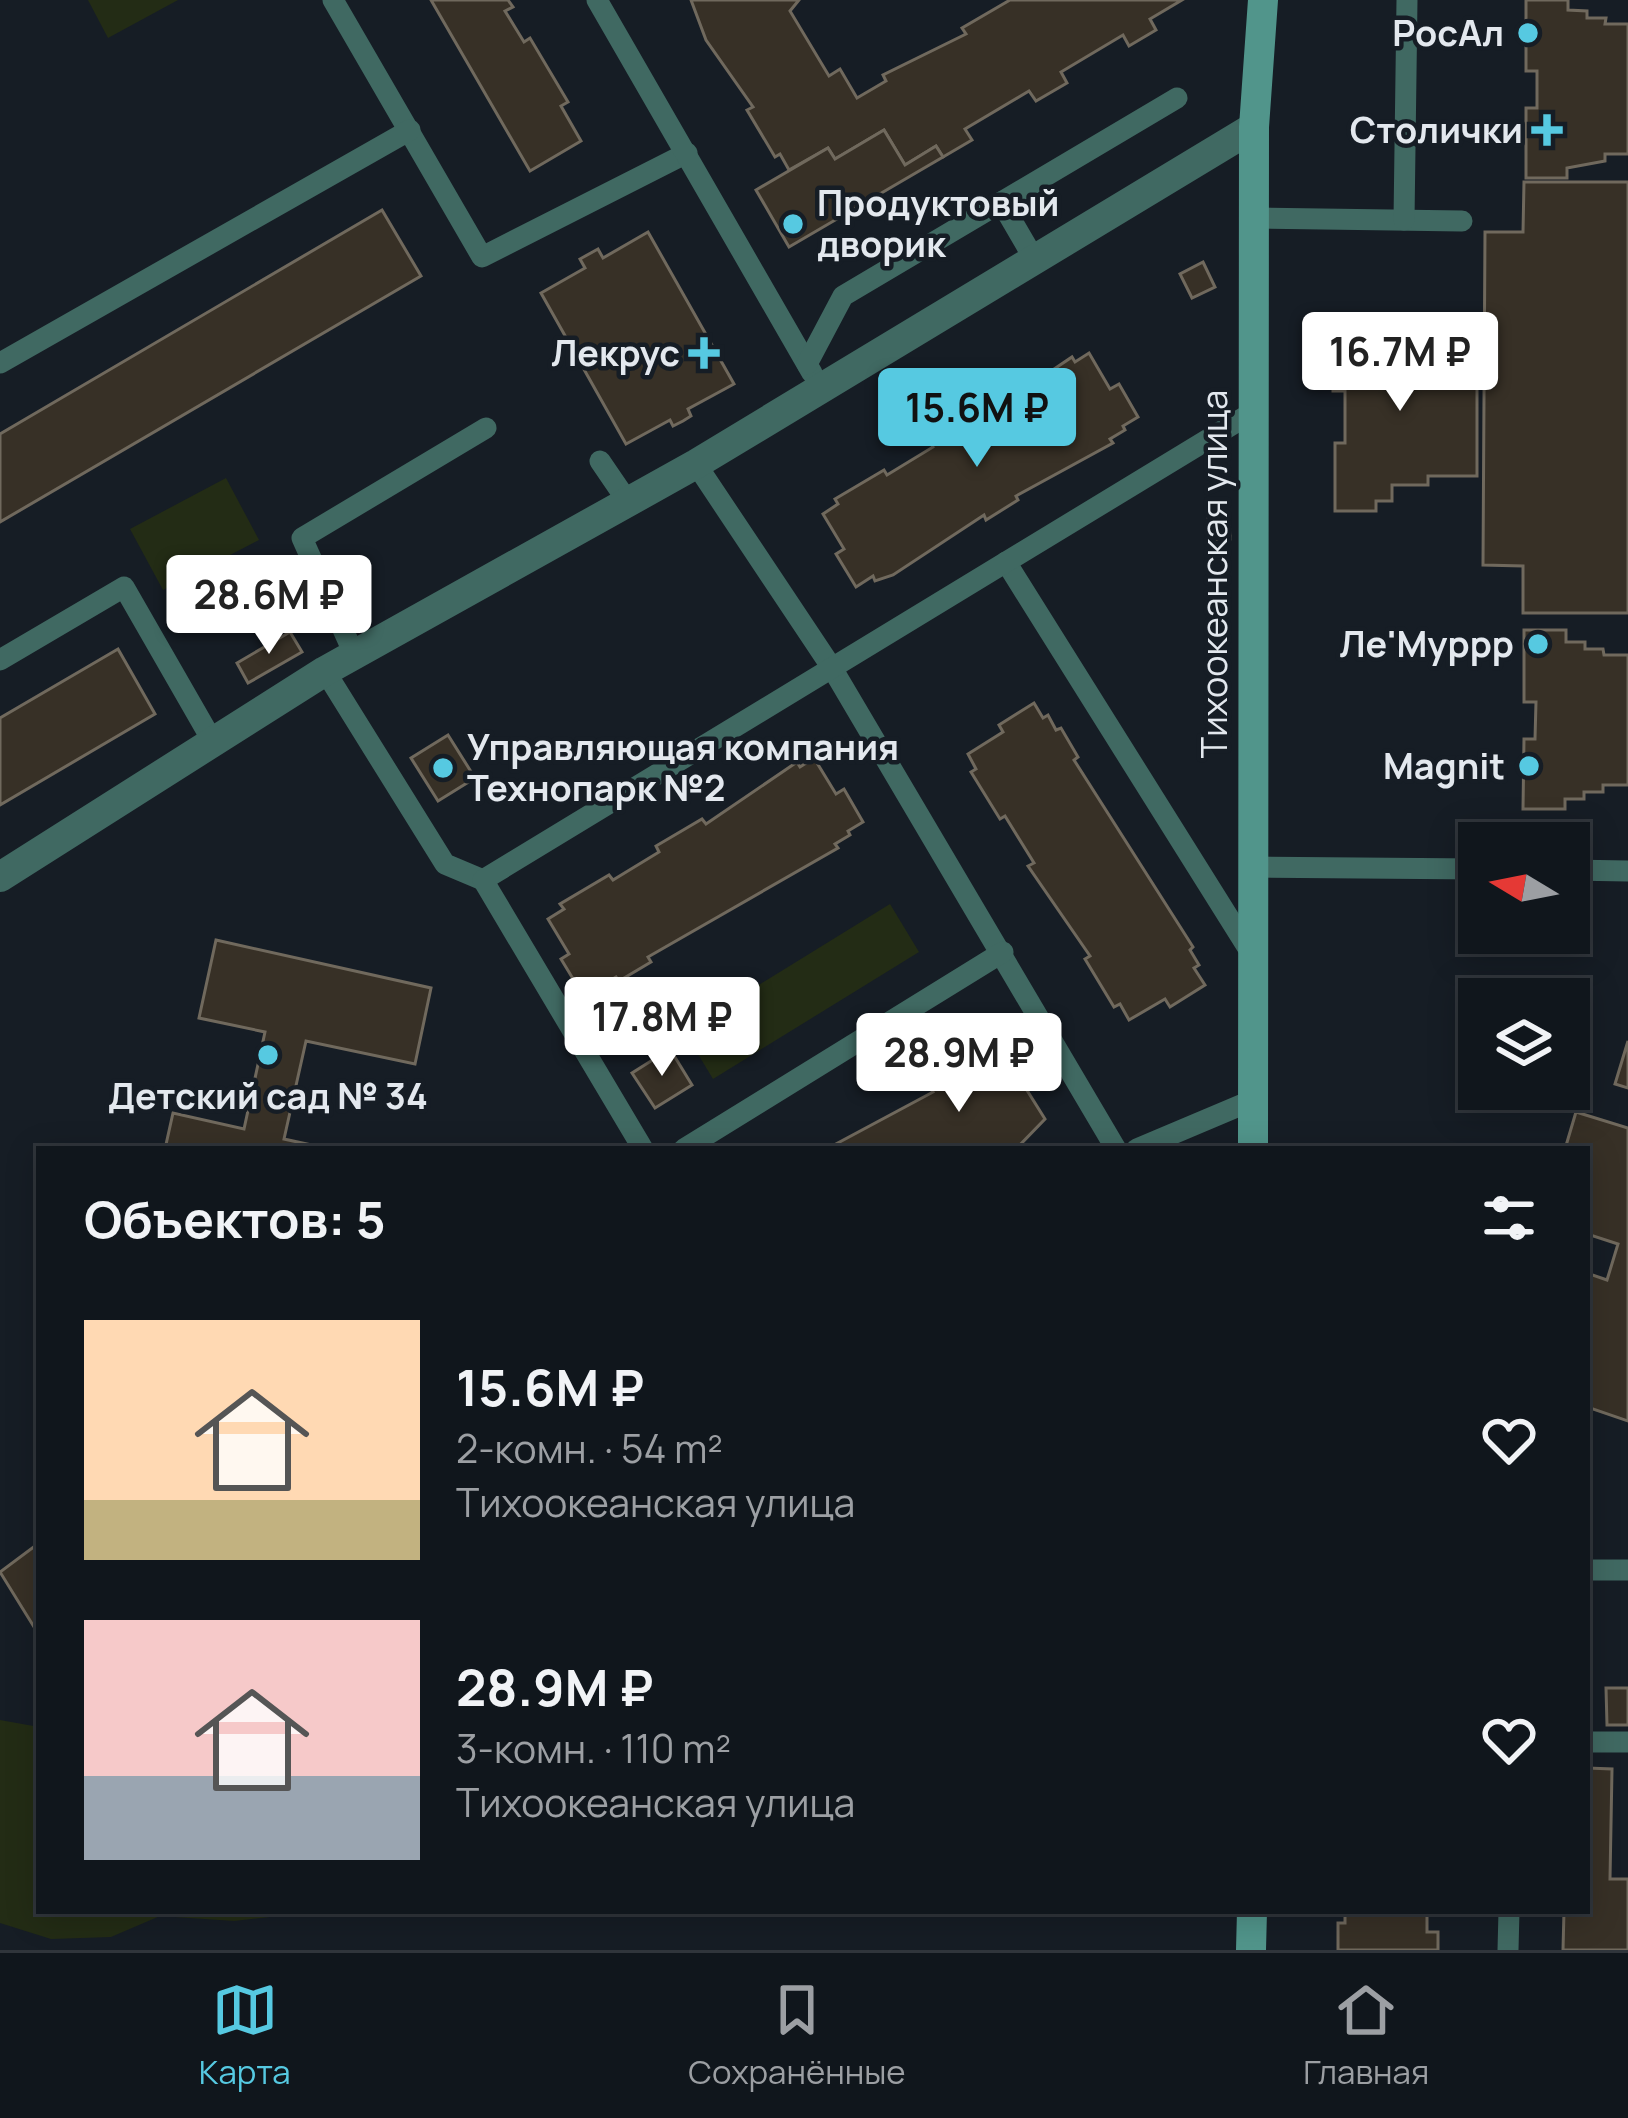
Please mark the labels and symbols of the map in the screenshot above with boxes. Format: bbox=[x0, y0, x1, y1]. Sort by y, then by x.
place label: РосАл bbox=[1392, 8, 1504, 57]
marker: РосАл bbox=[1515, 20, 1541, 46]
place label: Столички bbox=[1350, 105, 1523, 154]
marker: Столички bbox=[1534, 117, 1560, 143]
place label: Продуктовый дворик bbox=[817, 178, 1059, 268]
marker: Продуктовый дворик bbox=[780, 211, 806, 237]
pin: 16.7M ₽ bbox=[1289, 312, 1511, 414]
place label: Лекрус bbox=[551, 328, 680, 377]
marker: Лекрус bbox=[691, 340, 717, 366]
pin: 15.6M ₽ bbox=[866, 368, 1088, 470]
street label: Тихоокеанская улица bbox=[1189, 390, 1238, 758]
pin: 28.6M ₽ bbox=[158, 555, 380, 657]
place label: Ле'Муррр bbox=[1339, 619, 1514, 668]
marker: Ле'Муррр bbox=[1525, 631, 1551, 657]
place label: Управляющая компания Технопарк №2 bbox=[467, 722, 899, 812]
place label: Magnit bbox=[1383, 741, 1505, 790]
marker: Magnit bbox=[1516, 753, 1542, 779]
marker: Управляющая компания Технопарк №2 bbox=[430, 755, 456, 781]
north arrow bbox=[1458, 822, 1590, 954]
pin: 17.8M ₽ bbox=[551, 977, 773, 1079]
pin: 28.9M ₽ bbox=[848, 1013, 1070, 1115]
marker: Детский сад № 34 bbox=[255, 1042, 281, 1068]
place label: Детский сад № 34 bbox=[108, 1071, 428, 1120]

